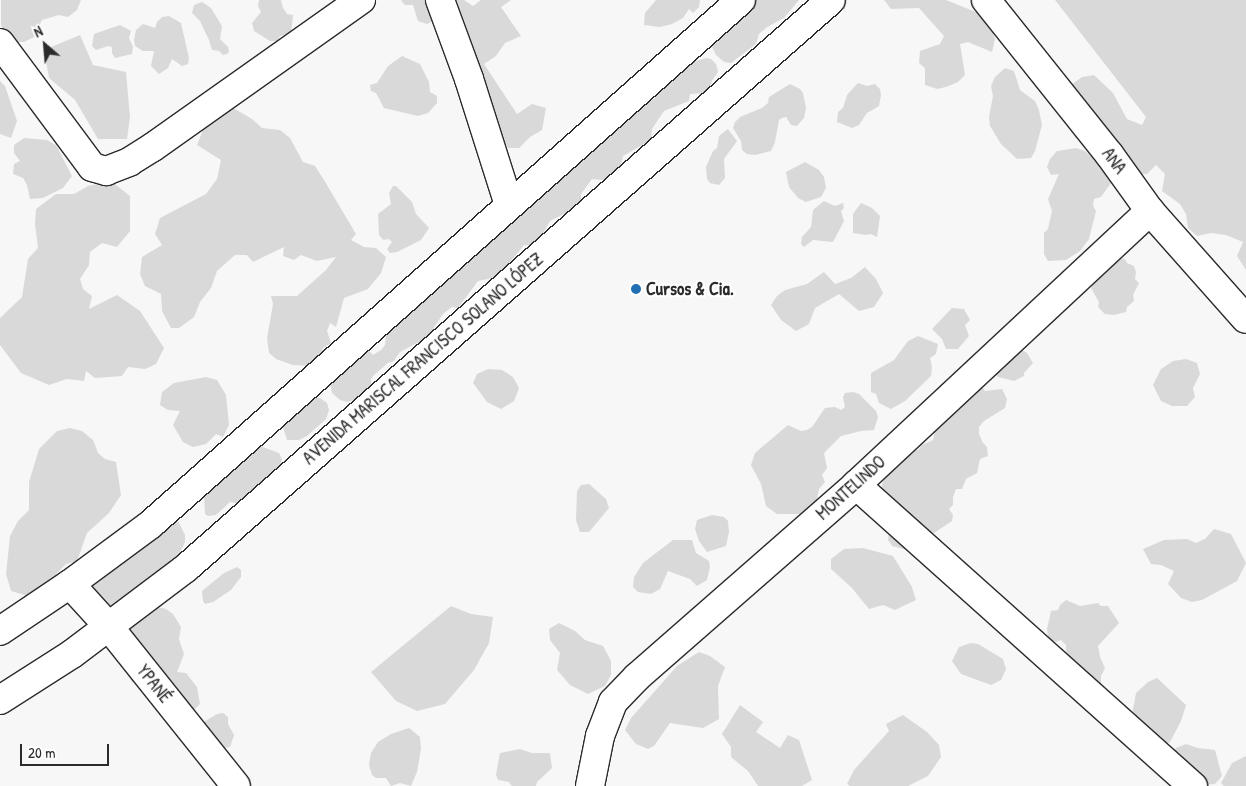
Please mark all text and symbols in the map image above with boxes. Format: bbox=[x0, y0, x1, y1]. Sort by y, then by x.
north arrow bbox=[20, 20, 70, 70]
text: N bbox=[30, 21, 46, 41]
street label: ANA bbox=[1097, 144, 1131, 178]
street label: AVENIDA MARISCAL FRANCISCO SOLANO LÓPEZ bbox=[298, 249, 548, 469]
place label: Cursos & Cia. bbox=[646, 278, 734, 300]
marker: Cursos & Cia. bbox=[630, 283, 642, 295]
street label: MONTELINDO bbox=[812, 451, 890, 525]
street label: YPANÉ bbox=[132, 661, 176, 707]
scale bar bbox=[22, 734, 111, 766]
text: 20 m bbox=[28, 742, 55, 763]

